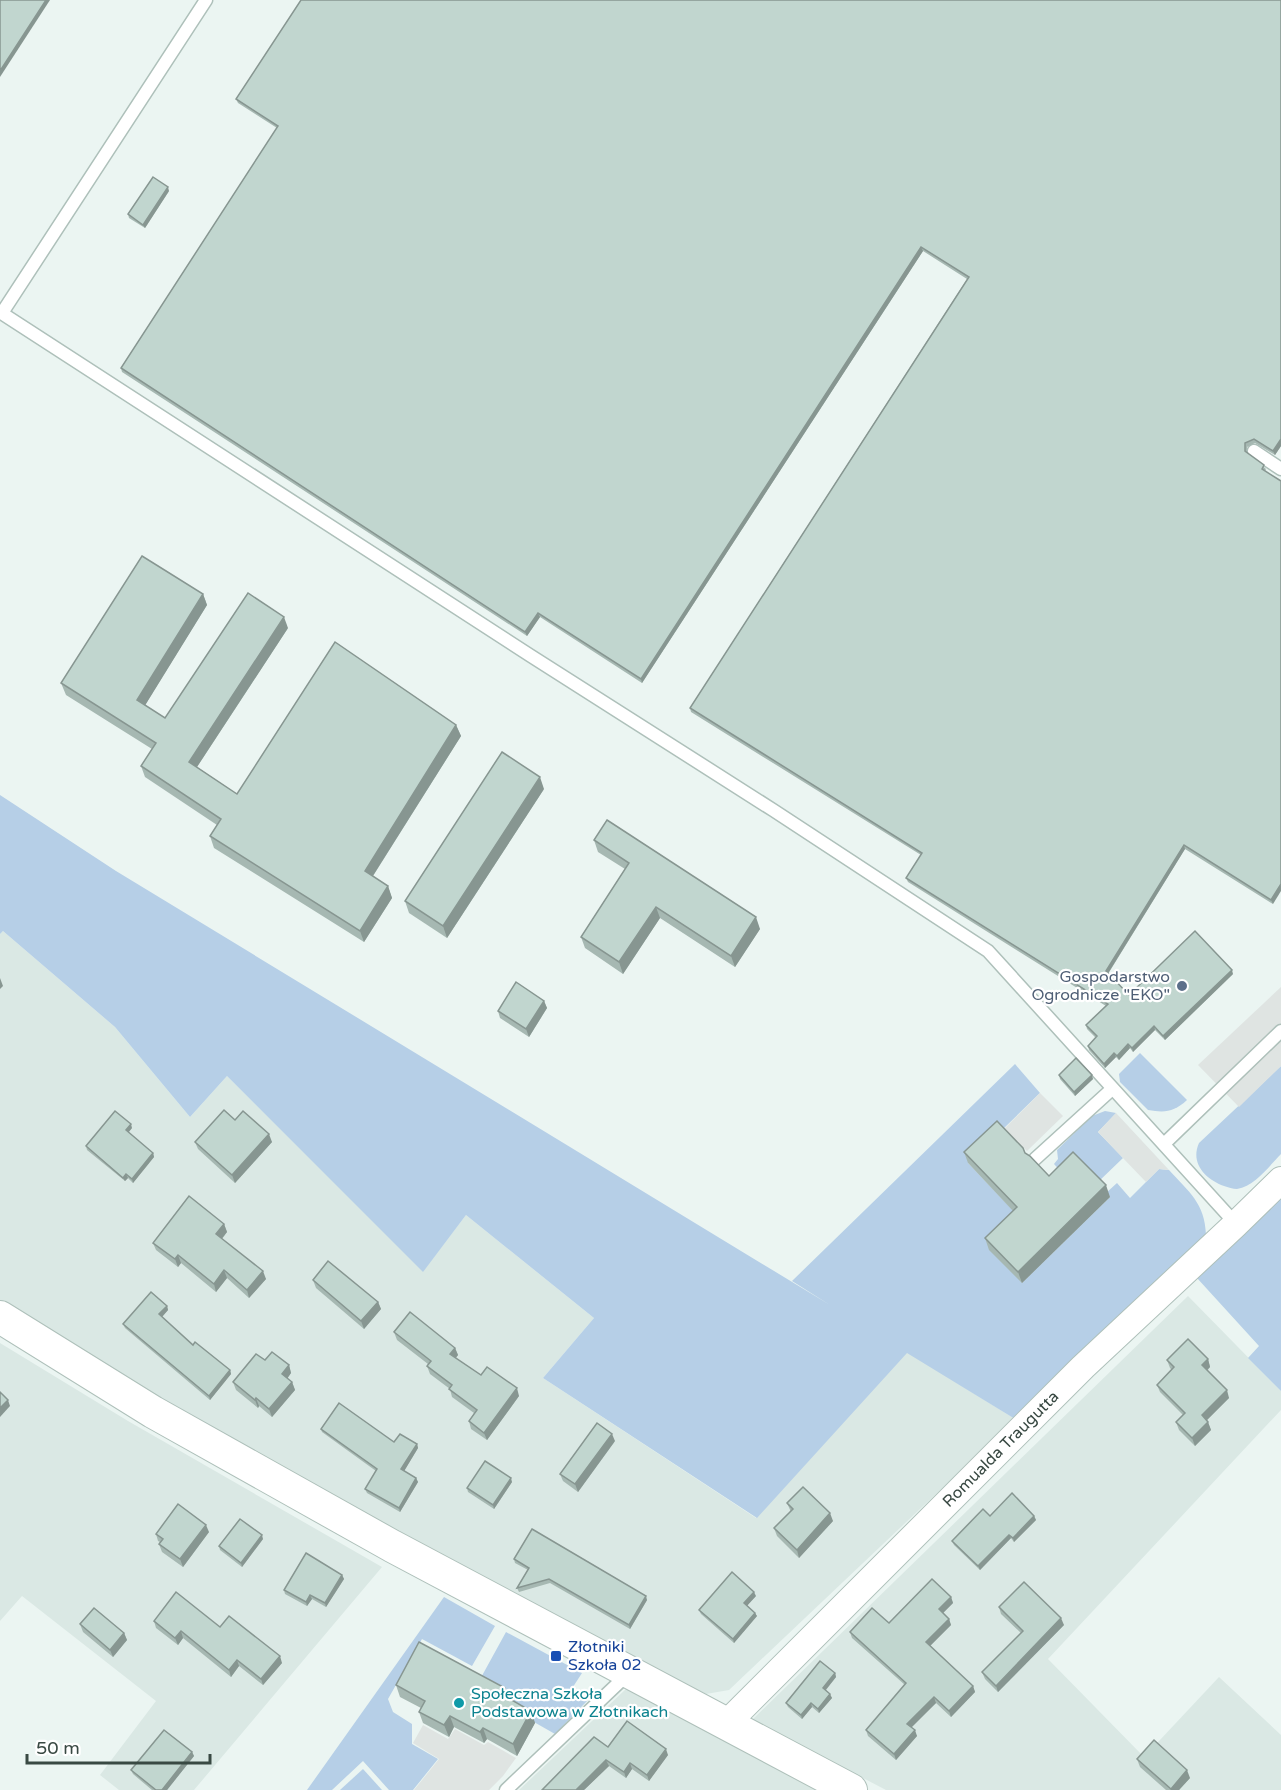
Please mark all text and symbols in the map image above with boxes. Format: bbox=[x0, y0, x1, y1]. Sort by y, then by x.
place label: Gospodarstwo Ogrodnicze "EKO" bbox=[1031, 967, 1170, 1005]
marker: Gospodarstwo Ogrodnicze "EKO" bbox=[1175, 979, 1189, 993]
street label: Romualda Traugutta bbox=[938, 1387, 1063, 1512]
place label: Złotniki Szkoła 02 bbox=[568, 1637, 642, 1675]
marker: Złotniki Szkoła 02 bbox=[549, 1649, 563, 1663]
place label: Społeczna Szkoła Podstawowa w Złotnikach bbox=[471, 1684, 668, 1722]
marker: Społeczna Szkoła Podstawowa w Złotnikach bbox=[452, 1696, 466, 1710]
scale bar bbox=[27, 1727, 210, 1765]
text: 50 m bbox=[36, 1737, 80, 1759]

